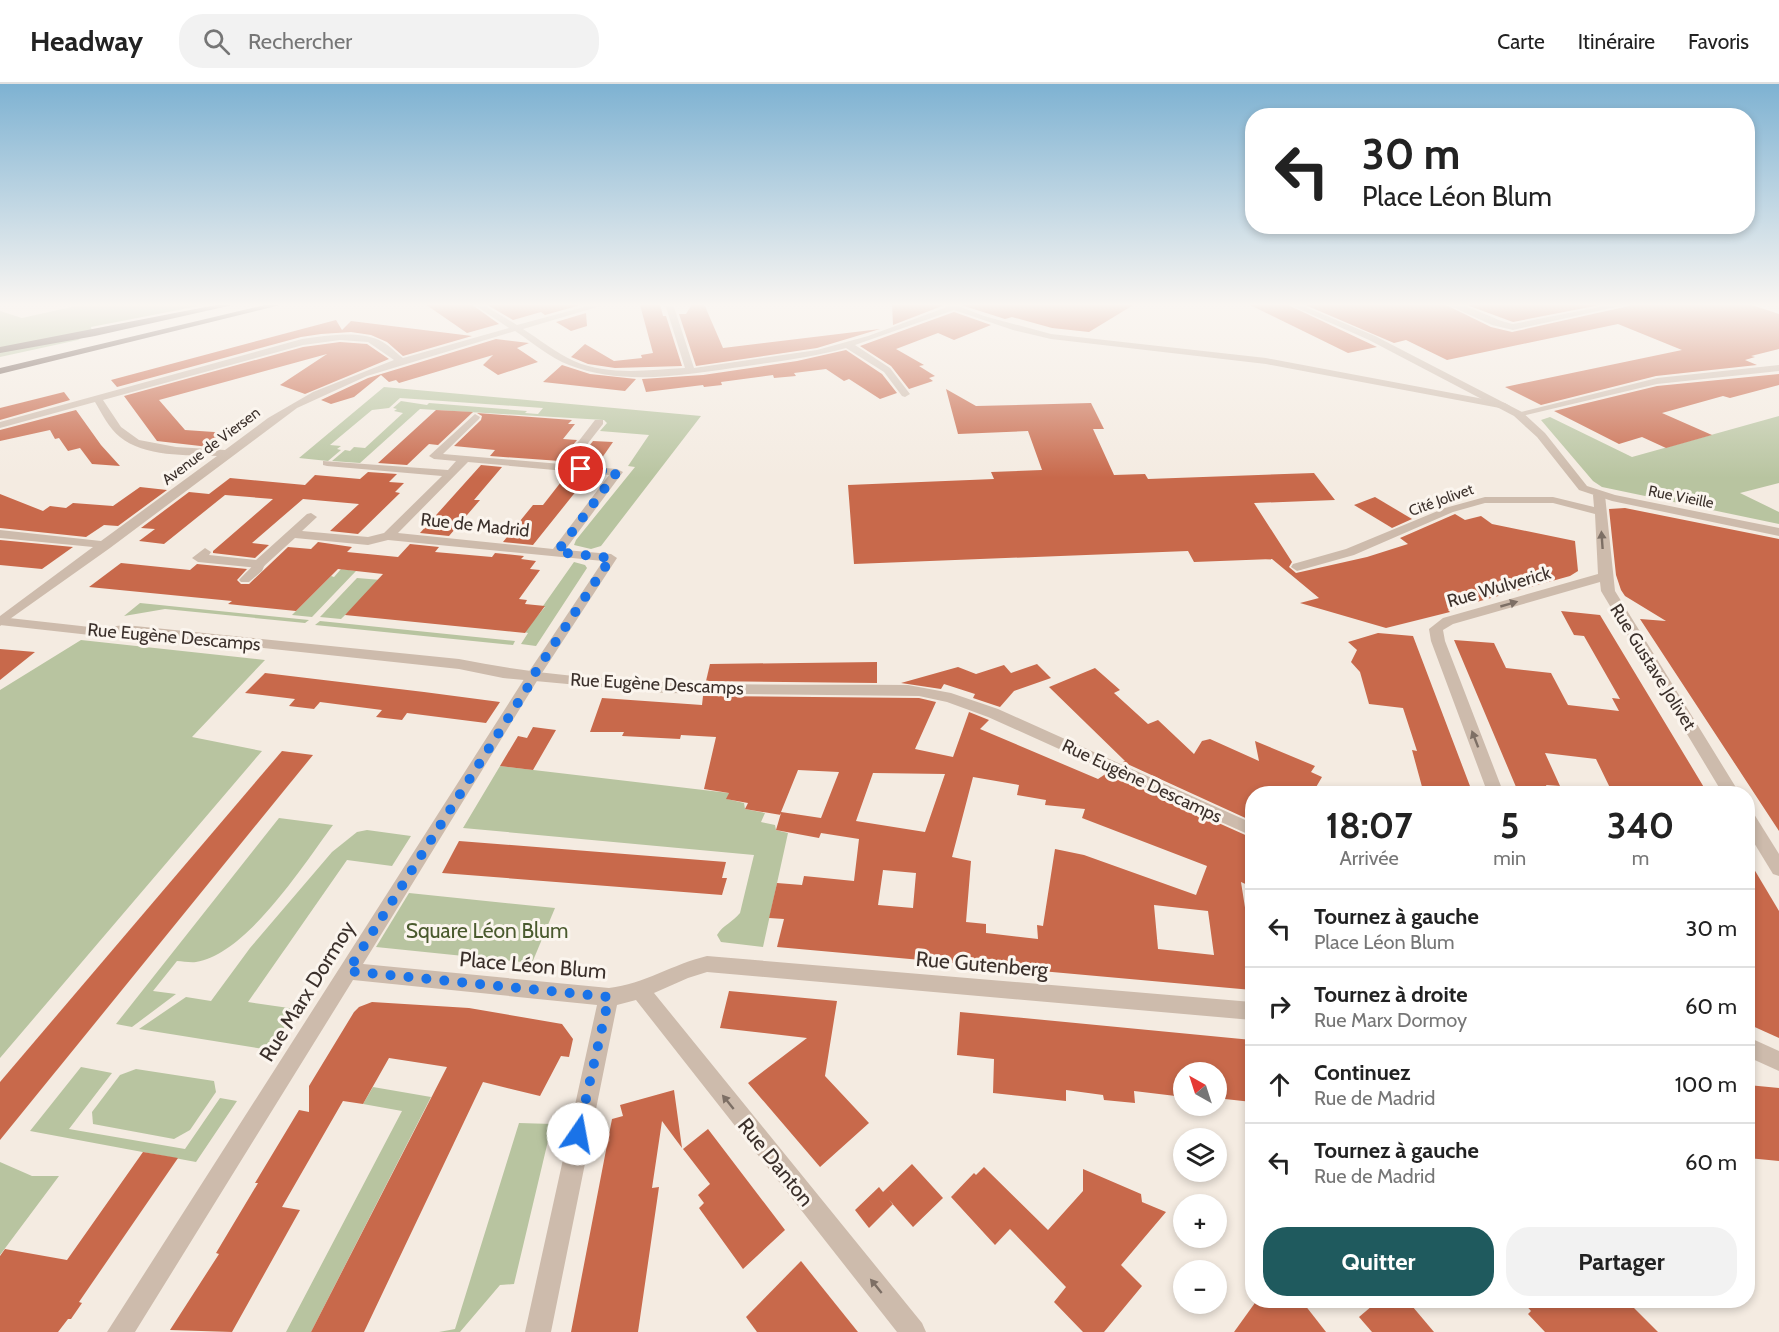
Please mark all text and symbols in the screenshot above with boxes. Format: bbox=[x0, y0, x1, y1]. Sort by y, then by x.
search box bbox=[179, 14, 599, 68]
text: Headway bbox=[30, 24, 143, 58]
icon: search bbox=[200, 25, 233, 58]
text: Rechercher bbox=[248, 28, 352, 55]
text: Carte bbox=[1497, 29, 1545, 54]
text: Itinéraire bbox=[1578, 29, 1655, 54]
text: Favoris bbox=[1688, 29, 1749, 54]
text: 30 m bbox=[1362, 128, 1460, 180]
icon: left bbox=[1263, 132, 1341, 210]
text: Place Léon Blum bbox=[1362, 180, 1552, 213]
street label: Avenue de Viersen bbox=[158, 403, 264, 489]
pin bbox=[555, 443, 606, 494]
icon: arrive bbox=[564, 452, 597, 485]
street label: Cité Jolivet bbox=[1406, 480, 1476, 520]
street label: Rue Vieille bbox=[1647, 482, 1716, 512]
street label: Rue de Madrid bbox=[420, 508, 530, 542]
one-way arrow bbox=[1597, 530, 1607, 549]
street label: Rue Wulverick bbox=[1445, 561, 1554, 612]
one-way arrow bbox=[1500, 599, 1518, 608]
street label: Rue Gustave Jolivet bbox=[1605, 600, 1701, 734]
street label: Rue Eugène Descamps bbox=[87, 618, 261, 656]
street label: Rue Eugène Descamps bbox=[570, 668, 744, 700]
one-way arrow bbox=[1470, 730, 1480, 748]
street label: Rue Eugène Descamps bbox=[1059, 734, 1225, 828]
text: 18:07 bbox=[1326, 803, 1413, 847]
text: 5 bbox=[1500, 803, 1519, 847]
text: 340 bbox=[1607, 803, 1674, 847]
text: Arrivée bbox=[1339, 846, 1399, 870]
text: min bbox=[1493, 846, 1526, 870]
text: m bbox=[1632, 846, 1649, 870]
text: Tournez à gauche bbox=[1314, 903, 1479, 930]
icon: left bbox=[1263, 912, 1296, 945]
text: 30 m bbox=[1685, 915, 1737, 942]
street label: Rue Marx Dormoy bbox=[254, 916, 360, 1066]
park label: Square Léon Blum bbox=[406, 918, 568, 943]
text: Place Léon Blum bbox=[1314, 930, 1455, 954]
street label: Place Léon Blum bbox=[458, 946, 608, 984]
street label: Rue Gutenberg bbox=[915, 946, 1050, 982]
text: Tournez à droite bbox=[1314, 981, 1468, 1008]
icon: right bbox=[1263, 990, 1296, 1023]
text: 60 m bbox=[1685, 993, 1737, 1020]
text: Rue Marx Dormoy bbox=[1314, 1008, 1467, 1032]
text: Continuez bbox=[1314, 1059, 1411, 1086]
north arrow bbox=[1173, 1062, 1227, 1116]
map controls bbox=[1173, 1062, 1227, 1314]
icon: ahead bbox=[1263, 1068, 1296, 1101]
text: 100 m bbox=[1675, 1071, 1737, 1098]
text: Rue de Madrid bbox=[1314, 1086, 1435, 1110]
one-way arrow bbox=[721, 1094, 734, 1110]
position arrow bbox=[546, 1102, 610, 1166]
street label: Rue Danton bbox=[733, 1113, 819, 1211]
button: layers bbox=[1173, 1128, 1227, 1182]
text: Tournez à gauche bbox=[1314, 1137, 1479, 1164]
icon: left bbox=[1263, 1146, 1296, 1179]
text: 60 m bbox=[1685, 1149, 1737, 1176]
text: Rue de Madrid bbox=[1314, 1164, 1435, 1188]
button: + bbox=[1173, 1194, 1227, 1248]
button: Quitter bbox=[1263, 1227, 1494, 1296]
button: Partager bbox=[1506, 1227, 1737, 1296]
button: − bbox=[1173, 1260, 1227, 1314]
one-way arrow bbox=[871, 1279, 883, 1294]

